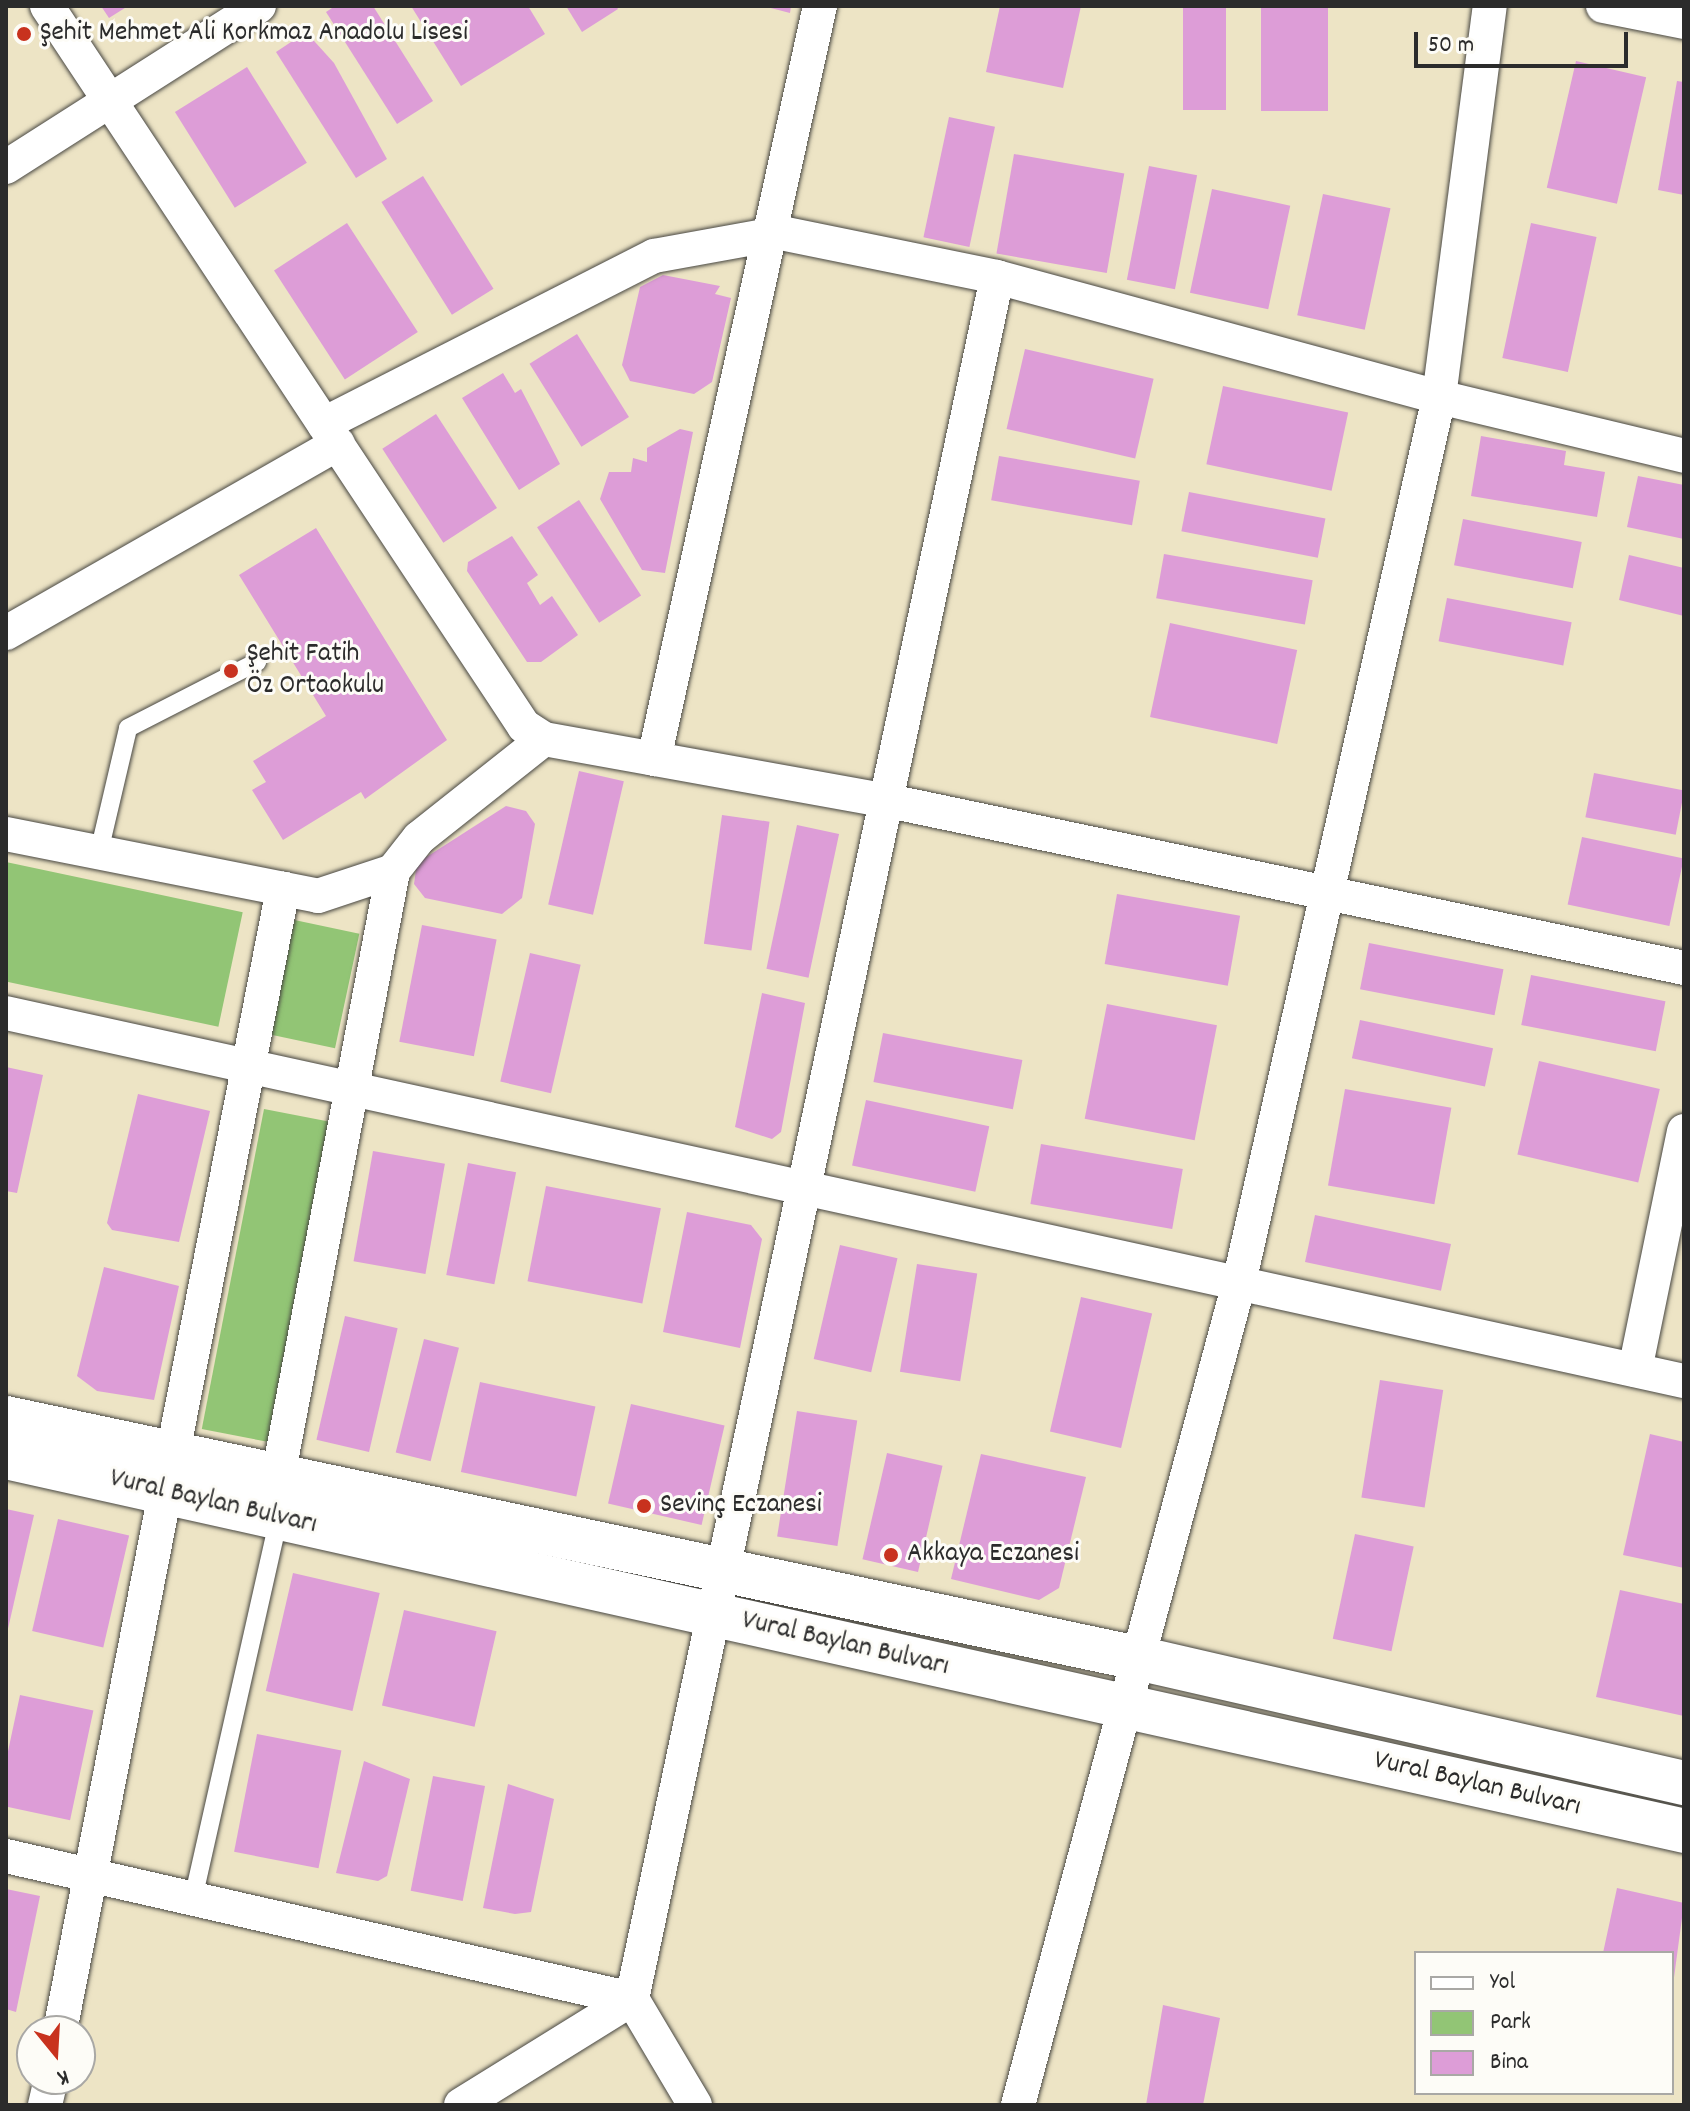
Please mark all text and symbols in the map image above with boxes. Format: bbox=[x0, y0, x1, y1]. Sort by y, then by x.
scale bar bbox=[1418, 16, 1632, 66]
place label: Şehit Mehmet Ali Korkmaz Anadolu Lisesi bbox=[40, 17, 468, 51]
marker: Şehit Mehmet Ali Korkmaz Anadolu Lisesi bbox=[15, 25, 33, 43]
text: 50 m bbox=[1428, 29, 1474, 63]
place label: Şehit Fatih Öz Ortaokulu bbox=[247, 638, 384, 704]
marker: Şehit Fatih Öz Ortaokulu bbox=[222, 662, 240, 680]
street label: Vural Baylan Bulvarı bbox=[106, 1463, 320, 1543]
place label: Sevinç Eczanesi bbox=[660, 1489, 822, 1523]
marker: Sevinç Eczanesi bbox=[635, 1497, 653, 1515]
place label: Akkaya Eczanesi bbox=[907, 1538, 1079, 1572]
marker: Akkaya Eczanesi bbox=[882, 1546, 900, 1564]
street label: Vural Baylan Bulvarı bbox=[738, 1605, 952, 1685]
street label: Vural Baylan Bulvarı bbox=[1370, 1745, 1584, 1825]
legend bbox=[1414, 1951, 1674, 2095]
text: Yol bbox=[1490, 1966, 1515, 2000]
text: Park bbox=[1490, 2006, 1531, 2040]
north arrow bbox=[16, 2015, 96, 2095]
text: Bina bbox=[1490, 2046, 1528, 2080]
text: K bbox=[53, 2060, 73, 2093]

